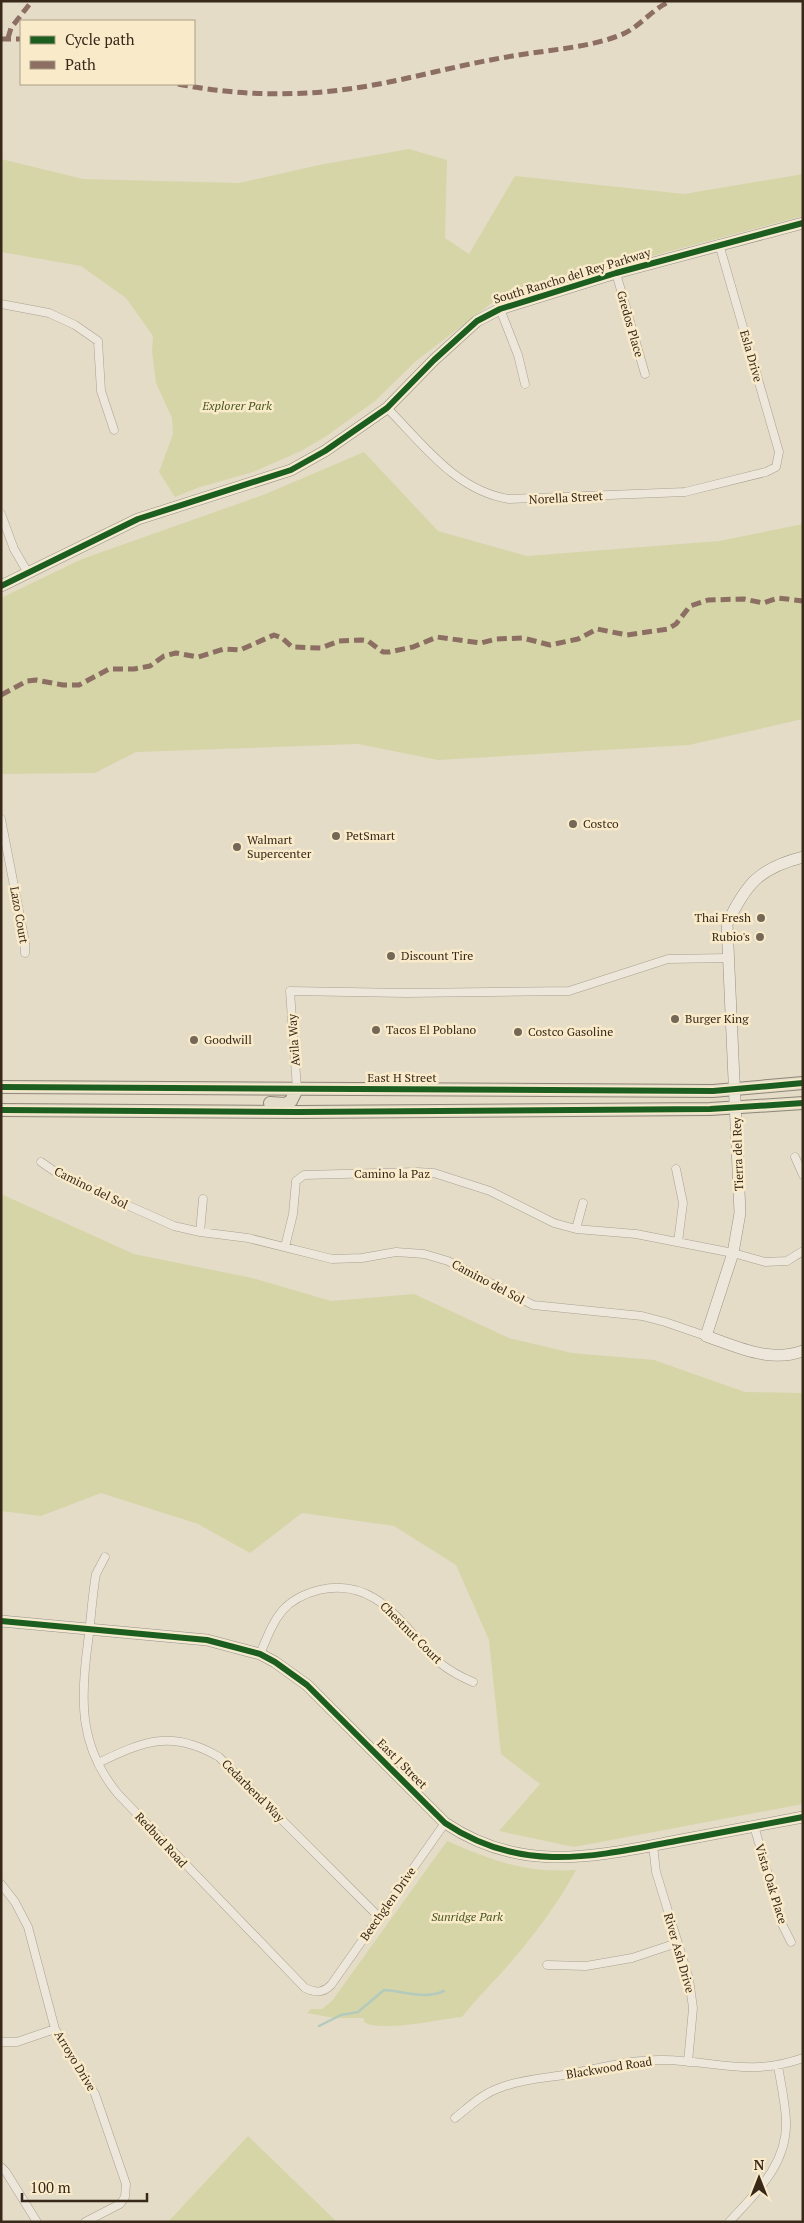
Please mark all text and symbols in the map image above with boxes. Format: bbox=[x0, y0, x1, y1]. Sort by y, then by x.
legend bbox=[20, 20, 195, 85]
text: Cycle path bbox=[65, 29, 135, 49]
text: Path bbox=[65, 54, 96, 74]
street label: South Rancho del Rey Parkway bbox=[491, 244, 653, 307]
street label: Gredos Place bbox=[614, 289, 647, 359]
street label: Esla Drive bbox=[737, 328, 766, 384]
park label: Explorer Park bbox=[201, 398, 272, 413]
street label: Norella Street bbox=[528, 488, 604, 507]
place label: Costco bbox=[583, 816, 619, 831]
marker: Costco bbox=[567, 818, 579, 830]
place label: PetSmart bbox=[346, 828, 396, 843]
marker: PetSmart bbox=[330, 830, 342, 842]
place label: Walmart Supercenter bbox=[247, 832, 312, 861]
marker: Walmart Supercenter bbox=[231, 841, 243, 853]
street label: Lazo Court bbox=[7, 885, 32, 945]
place label: Thai Fresh bbox=[695, 910, 751, 925]
marker: Thai Fresh bbox=[755, 912, 767, 924]
place label: Rubio's bbox=[712, 929, 750, 944]
marker: Rubio's bbox=[754, 931, 766, 943]
place label: Discount Tire bbox=[401, 948, 473, 963]
marker: Discount Tire bbox=[385, 950, 397, 962]
place label: Burger King bbox=[685, 1011, 749, 1026]
street label: Avila Way bbox=[284, 1013, 303, 1067]
marker: Burger King bbox=[669, 1013, 681, 1025]
place label: Tacos El Poblano bbox=[386, 1022, 477, 1037]
marker: Tacos El Poblano bbox=[370, 1024, 382, 1036]
place label: Costco Gasoline bbox=[528, 1024, 613, 1039]
marker: Costco Gasoline bbox=[512, 1026, 524, 1038]
place label: Goodwill bbox=[204, 1032, 252, 1047]
marker: Goodwill bbox=[188, 1034, 200, 1046]
street label: East H Street bbox=[367, 1070, 437, 1085]
street label: Tierra del Rey bbox=[729, 1116, 746, 1191]
street label: Camino del Sol bbox=[52, 1163, 131, 1212]
street label: Camino la Paz bbox=[354, 1166, 430, 1181]
street label: Camino del Sol bbox=[449, 1256, 528, 1307]
street label: Chestnut Court bbox=[377, 1598, 446, 1667]
street label: East J Street bbox=[374, 1735, 431, 1792]
street label: Cedarbend Way bbox=[219, 1756, 289, 1826]
street label: Redbud Road bbox=[132, 1809, 191, 1871]
street label: Vista Oak Place bbox=[752, 1842, 791, 1926]
street label: Beechglen Drive bbox=[357, 1864, 419, 1944]
park label: Sunridge Park bbox=[431, 1909, 503, 1924]
street label: River Ash Drive bbox=[661, 1911, 698, 1995]
street label: Arroyo Drive bbox=[52, 2028, 99, 2094]
street label: Blackwood Road bbox=[565, 2053, 653, 2082]
north arrow bbox=[734, 2153, 784, 2203]
text: N bbox=[754, 2155, 765, 2174]
scale bar bbox=[22, 2170, 148, 2202]
text: 100 m bbox=[30, 2177, 71, 2197]

